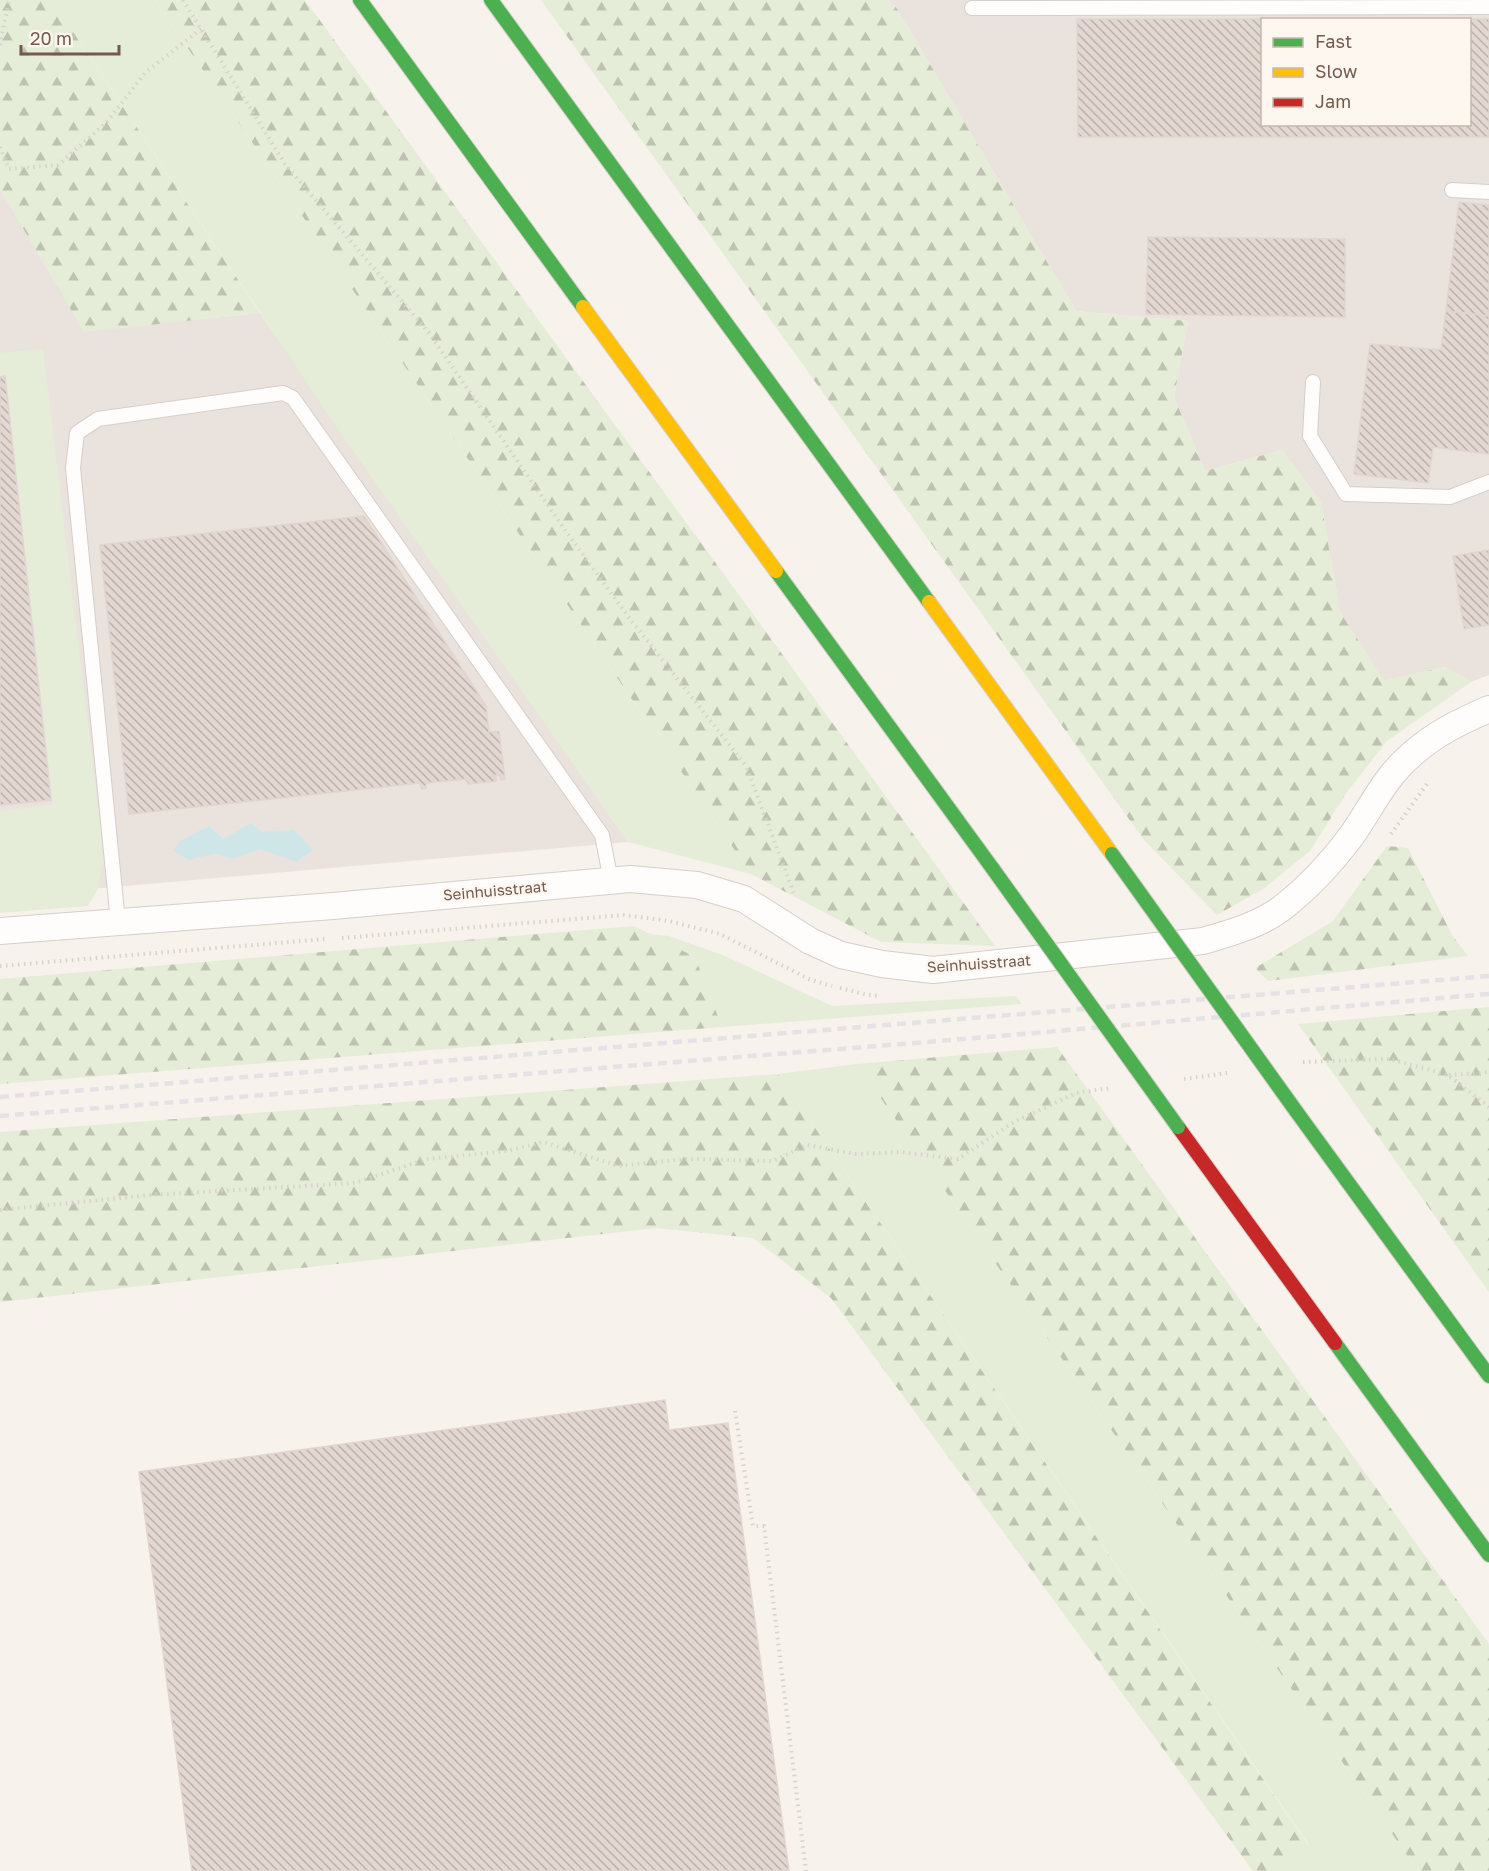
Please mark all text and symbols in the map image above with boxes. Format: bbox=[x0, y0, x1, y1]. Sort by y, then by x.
scale bar bbox=[21, 18, 118, 56]
legend bbox=[1261, 18, 1471, 126]
text: 20 m bbox=[30, 27, 72, 49]
text: Fast bbox=[1315, 30, 1352, 52]
text: Slow bbox=[1315, 60, 1358, 82]
text: Jam bbox=[1315, 90, 1351, 112]
street label: Seinhuisstraat bbox=[442, 876, 548, 904]
street label: Seinhuisstraat bbox=[926, 950, 1032, 976]

